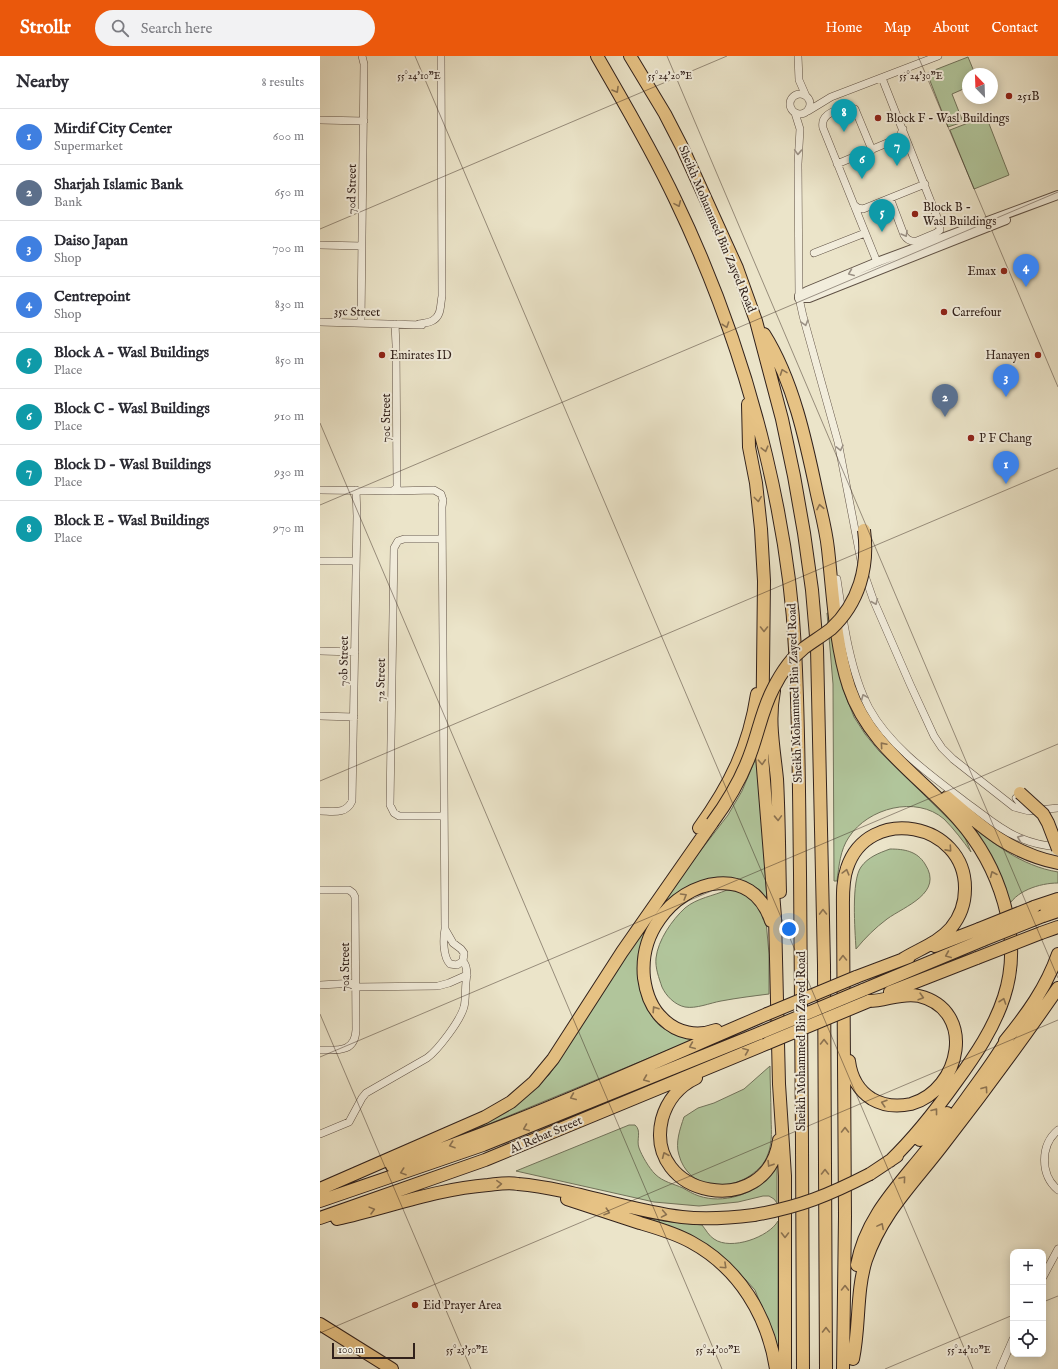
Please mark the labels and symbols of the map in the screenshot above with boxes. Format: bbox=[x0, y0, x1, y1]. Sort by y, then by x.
north arrow bbox=[962, 68, 998, 104]
text: 55°24'10"E bbox=[397, 70, 441, 83]
text: 55°24'20"E bbox=[648, 70, 692, 83]
text: 55°24'30"E bbox=[899, 70, 943, 83]
one-way arrow bbox=[612, 86, 619, 93]
place label: 251B bbox=[1017, 89, 1039, 104]
marker: 251B bbox=[1004, 91, 1014, 101]
pin: 8 bbox=[831, 99, 857, 132]
place label: Block F - Wasl Buildings bbox=[886, 111, 1010, 126]
marker: Block F - Wasl Buildings bbox=[873, 113, 883, 123]
pin: 7 bbox=[884, 133, 910, 166]
street label: Sheikh Mohammed Bin Zayed Road bbox=[675, 143, 759, 315]
pin: 6 bbox=[849, 146, 875, 179]
one-way arrow bbox=[794, 149, 802, 155]
street label: 70d Street bbox=[344, 164, 360, 214]
pin: 5 bbox=[869, 199, 895, 232]
one-way arrow bbox=[673, 200, 681, 208]
place label: Block B - Wasl Buildings bbox=[923, 200, 996, 229]
marker: Block B - Wasl Buildings bbox=[910, 209, 920, 219]
one-way arrow bbox=[900, 230, 907, 237]
pin: 4 bbox=[1013, 254, 1039, 287]
place label: Emax bbox=[967, 264, 996, 279]
marker: Emax bbox=[999, 266, 1009, 276]
one-way arrow bbox=[848, 268, 855, 276]
street label: 35c Street bbox=[334, 304, 380, 320]
place label: Carrefour bbox=[952, 305, 1002, 320]
marker: Carrefour bbox=[939, 307, 949, 317]
one-way arrow bbox=[800, 319, 809, 326]
one-way arrow bbox=[722, 321, 730, 328]
place label: Emirates ID bbox=[390, 348, 452, 363]
place label: Hanayen bbox=[985, 348, 1031, 363]
marker: Emirates ID bbox=[377, 350, 387, 360]
marker: Hanayen bbox=[1033, 350, 1043, 360]
pin: 3 bbox=[993, 364, 1019, 397]
one-way arrow bbox=[779, 368, 787, 375]
pin: 2 bbox=[932, 384, 958, 417]
street label: 70c Street bbox=[379, 393, 394, 443]
place label: P F Chang bbox=[979, 431, 1032, 446]
marker: P F Chang bbox=[966, 433, 976, 443]
one-way arrow bbox=[835, 445, 843, 451]
one-way arrow bbox=[760, 446, 768, 452]
pin: 1 bbox=[993, 451, 1019, 484]
one-way arrow bbox=[753, 496, 762, 503]
one-way arrow bbox=[816, 504, 824, 510]
one-way arrow bbox=[870, 598, 878, 605]
street label: Sheikh Mohammed Bin Zayed Road bbox=[784, 602, 806, 783]
one-way arrow bbox=[760, 626, 768, 632]
street label: 70b Street bbox=[336, 636, 352, 686]
street label: 72 Street bbox=[373, 658, 389, 702]
one-way arrow bbox=[861, 693, 869, 701]
one-way arrow bbox=[880, 742, 887, 749]
one-way arrow bbox=[758, 759, 767, 766]
one-way arrow bbox=[774, 815, 782, 821]
one-way arrow bbox=[1017, 835, 1025, 843]
one-way arrow bbox=[944, 844, 951, 851]
one-way arrow bbox=[841, 869, 850, 876]
one-way arrow bbox=[990, 871, 998, 878]
one-way arrow bbox=[680, 893, 687, 901]
one-way arrow bbox=[819, 909, 827, 915]
your location bbox=[779, 919, 799, 939]
street label: 70a Street bbox=[338, 942, 353, 992]
street label: Sheikh Mohammed Bin Zayed Road bbox=[794, 950, 809, 1131]
one-way arrow bbox=[944, 950, 952, 958]
one-way arrow bbox=[839, 955, 847, 961]
one-way arrow bbox=[917, 992, 924, 1001]
one-way arrow bbox=[998, 997, 1006, 1004]
one-way arrow bbox=[652, 1006, 660, 1013]
one-way arrow bbox=[820, 1039, 828, 1045]
one-way arrow bbox=[689, 1041, 697, 1049]
one-way arrow bbox=[743, 1048, 750, 1056]
one-way arrow bbox=[643, 1075, 650, 1083]
one-way arrow bbox=[980, 1086, 988, 1093]
one-way arrow bbox=[569, 1092, 577, 1100]
one-way arrow bbox=[880, 1099, 887, 1108]
one-way arrow bbox=[930, 1109, 937, 1116]
street label: Al Rebat Street bbox=[507, 1113, 584, 1157]
one-way arrow bbox=[522, 1123, 529, 1131]
one-way arrow bbox=[841, 1127, 849, 1133]
one-way arrow bbox=[449, 1141, 456, 1149]
one-way arrow bbox=[662, 1151, 670, 1159]
one-way arrow bbox=[768, 1159, 775, 1166]
one-way arrow bbox=[400, 1168, 407, 1176]
one-way arrow bbox=[821, 1169, 829, 1175]
one-way arrow bbox=[899, 1176, 906, 1183]
one-way arrow bbox=[496, 1180, 502, 1188]
one-way arrow bbox=[368, 1207, 375, 1215]
one-way arrow bbox=[603, 1207, 610, 1216]
one-way arrow bbox=[661, 1209, 667, 1218]
one-way arrow bbox=[877, 1223, 884, 1230]
one-way arrow bbox=[781, 1232, 789, 1238]
one-way arrow bbox=[719, 1261, 727, 1268]
one-way arrow bbox=[840, 1285, 849, 1291]
place label: Eid Prayer Area bbox=[423, 1298, 502, 1313]
marker: Eid Prayer Area bbox=[410, 1300, 420, 1310]
one-way arrow bbox=[822, 1327, 830, 1333]
scale bar bbox=[332, 1341, 415, 1360]
text: 55°23'50"E bbox=[446, 1344, 488, 1357]
text: 55°24'00"E bbox=[696, 1344, 740, 1357]
text: 55°24'10"E bbox=[947, 1344, 991, 1357]

